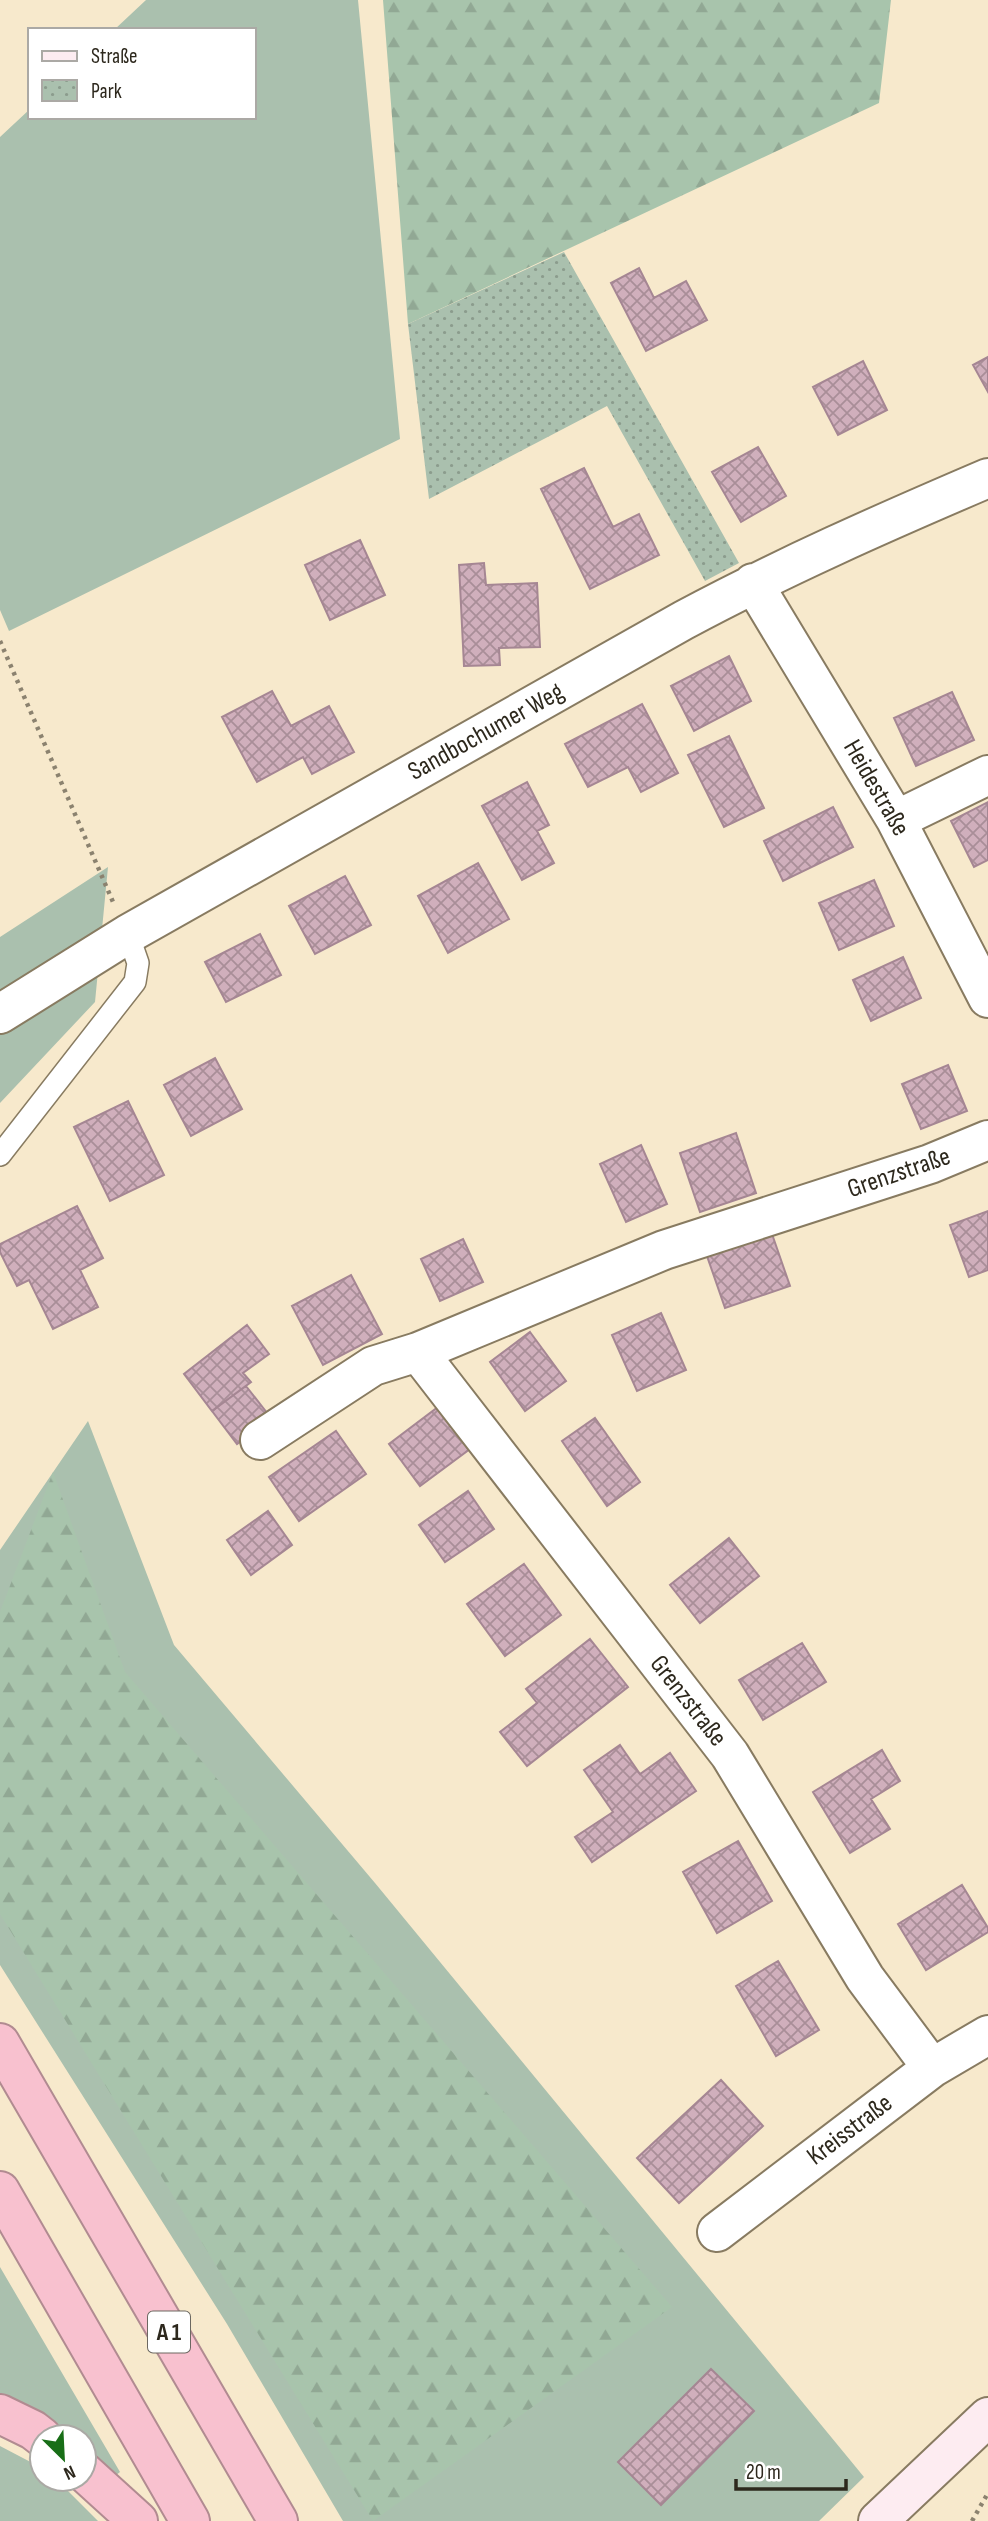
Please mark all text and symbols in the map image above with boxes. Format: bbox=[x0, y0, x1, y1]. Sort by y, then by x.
legend bbox=[28, 28, 256, 119]
text: Straße bbox=[91, 44, 137, 69]
text: Park bbox=[91, 79, 122, 104]
street label: Sandbochumer Weg bbox=[403, 676, 569, 788]
street label: Heidestraße bbox=[836, 735, 916, 841]
street label: Grenzstraße bbox=[844, 1141, 954, 1205]
street label: Grenzstraße bbox=[643, 1649, 733, 1753]
street label: Kreisstraße bbox=[801, 2088, 899, 2172]
road number: A 1 bbox=[148, 2312, 190, 2353]
north arrow bbox=[28, 2423, 98, 2493]
scale bar bbox=[736, 2448, 846, 2492]
text: N bbox=[60, 2460, 79, 2485]
text: 20 m bbox=[746, 2460, 781, 2485]

